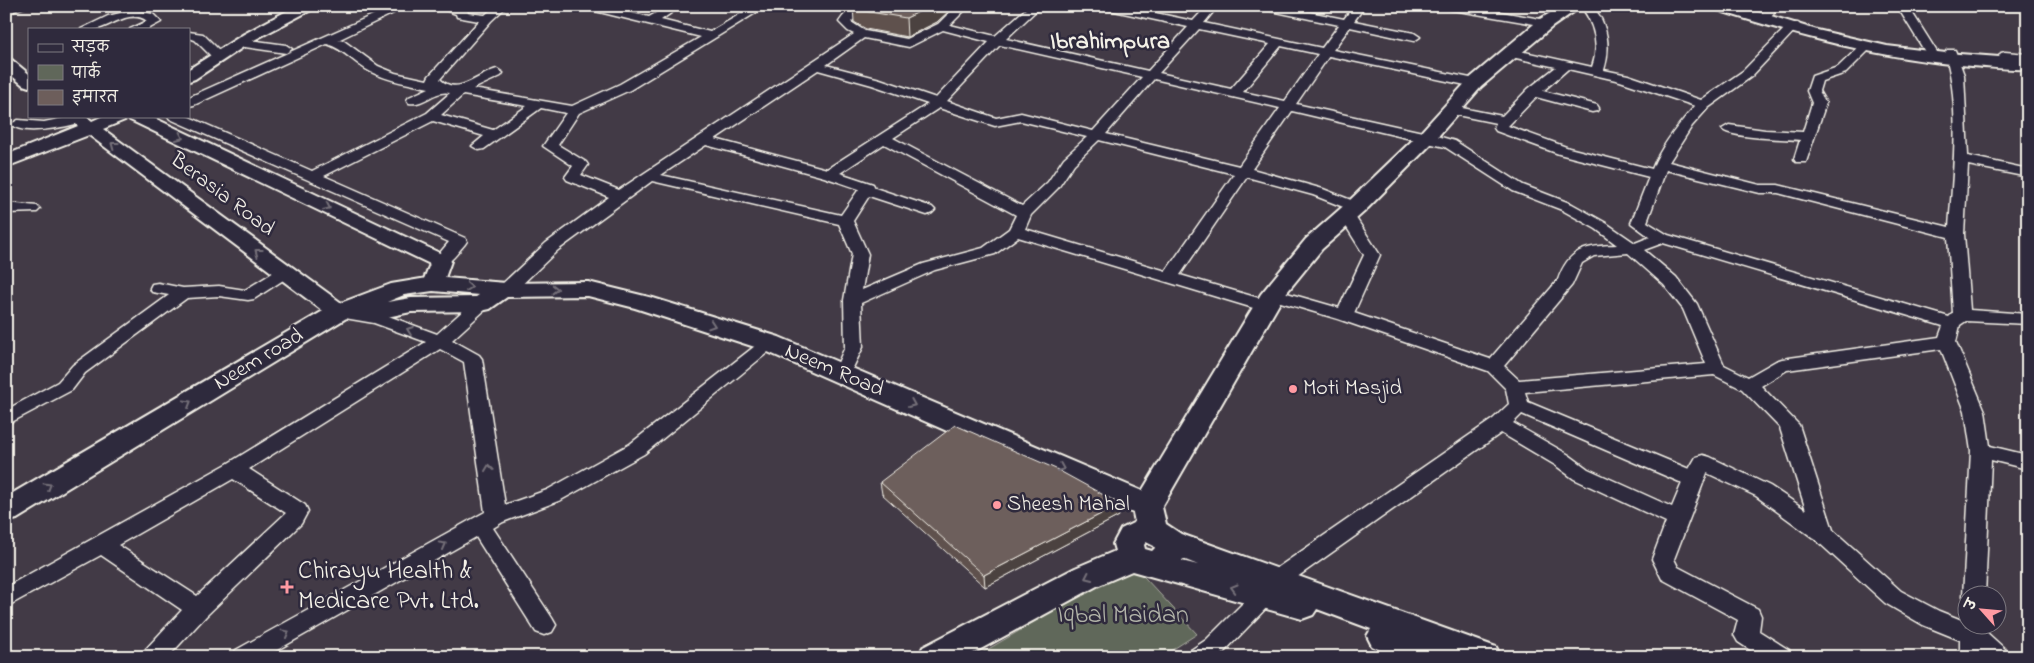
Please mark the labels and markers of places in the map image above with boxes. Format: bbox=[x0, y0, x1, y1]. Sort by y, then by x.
place label: Moti Masjid bbox=[1303, 373, 1402, 405]
marker: Moti Masjid bbox=[1287, 383, 1299, 395]
place label: Sheesh Mahal bbox=[1007, 489, 1130, 521]
marker: Sheesh Mahal bbox=[991, 499, 1003, 511]
place label: Chirayu Health & Medicare Pvt. Ltd. bbox=[298, 553, 479, 621]
marker: Chirayu Health & Medicare Pvt. Ltd. bbox=[280, 580, 294, 594]

